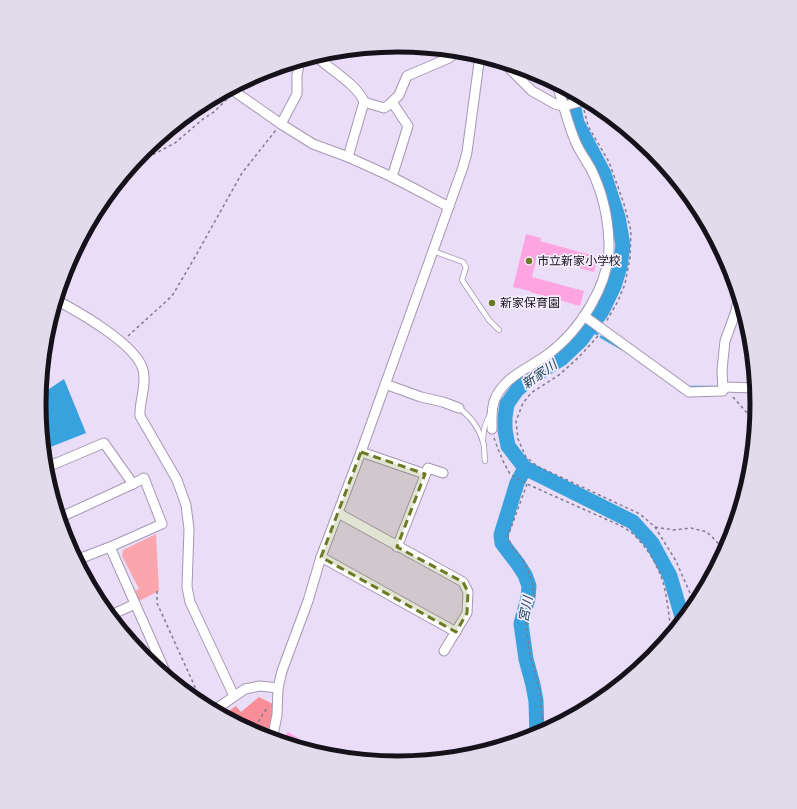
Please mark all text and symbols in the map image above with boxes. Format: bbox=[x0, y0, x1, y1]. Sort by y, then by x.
place label: 市立新家小学校 bbox=[537, 253, 621, 268]
marker: 市立新家小学校 bbox=[524, 256, 534, 266]
place label: 新家保育園 bbox=[500, 295, 560, 310]
marker: 新家保育園 bbox=[487, 298, 497, 308]
water label: 新家川 bbox=[518, 355, 561, 392]
water label: 宮川 bbox=[515, 593, 536, 623]

